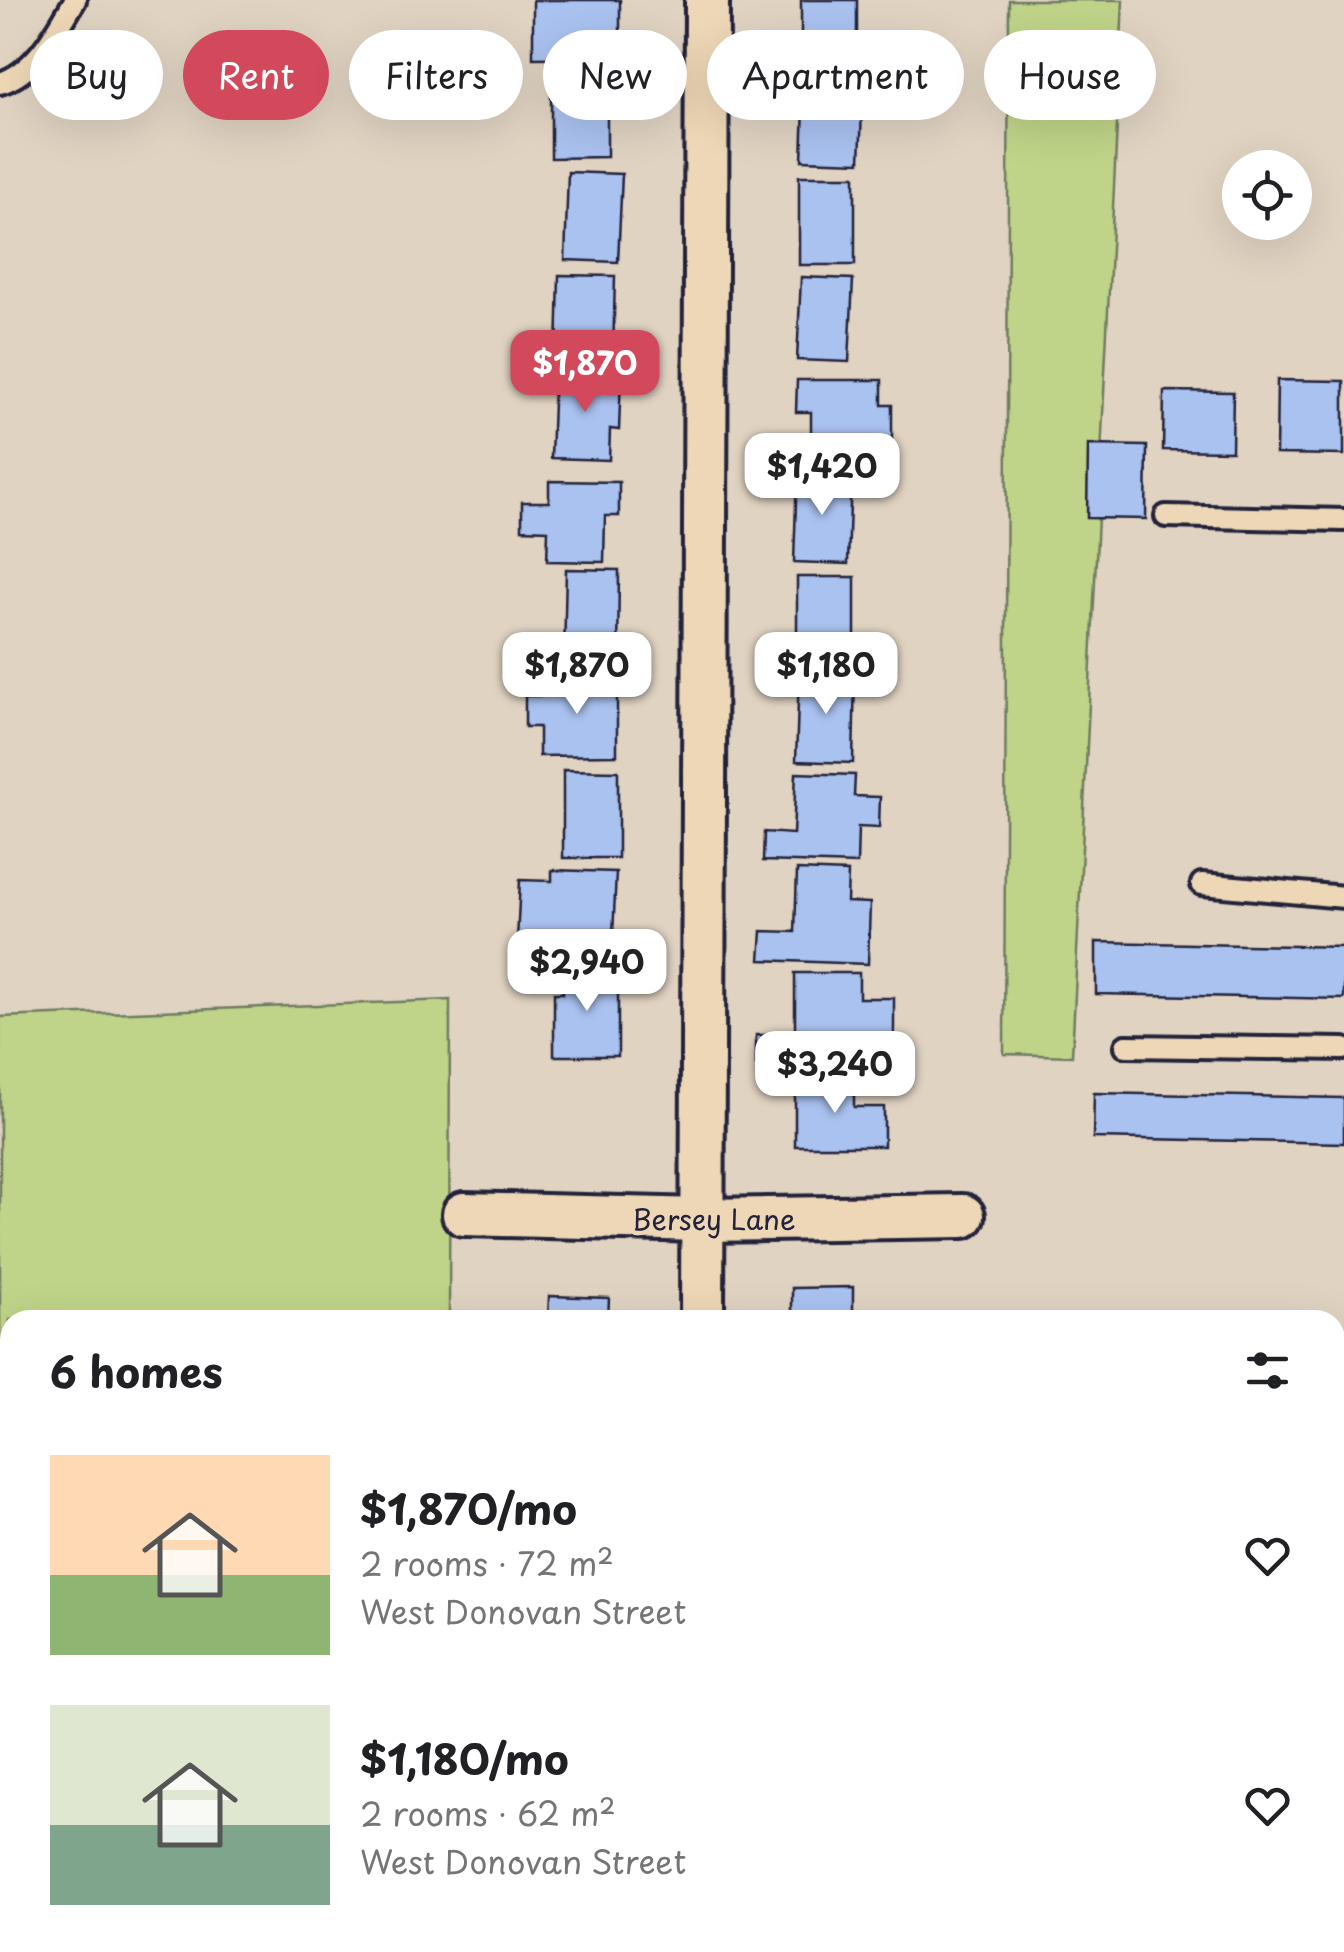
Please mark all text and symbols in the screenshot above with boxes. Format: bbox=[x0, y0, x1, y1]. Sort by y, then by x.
chip: Buy bbox=[30, 30, 163, 120]
chip: Rent bbox=[183, 30, 329, 120]
chip: Filters bbox=[349, 30, 523, 120]
chip: New bbox=[543, 30, 687, 120]
chip: Apartment bbox=[707, 30, 964, 120]
chip: House bbox=[984, 30, 1156, 120]
map controls bbox=[1222, 150, 1312, 240]
button: locate bbox=[1222, 150, 1312, 240]
pin: $1,870 bbox=[504, 330, 666, 415]
text: $1,870 bbox=[532, 338, 638, 386]
pin: $1,420 bbox=[741, 433, 903, 518]
text: $1,420 bbox=[767, 441, 877, 489]
pin: $1,870 bbox=[496, 632, 658, 717]
pin: $1,180 bbox=[745, 632, 907, 717]
text: $1,870 bbox=[524, 640, 630, 688]
text: $1,180 bbox=[777, 640, 875, 688]
pin: $2,940 bbox=[506, 929, 668, 1014]
text: $2,940 bbox=[529, 937, 645, 985]
pin: $3,240 bbox=[754, 1031, 916, 1116]
text: $3,240 bbox=[777, 1039, 893, 1087]
street label: Bersey Lane bbox=[632, 1197, 796, 1240]
text: 6 homes bbox=[50, 1339, 223, 1402]
icon: filters bbox=[1240, 1343, 1295, 1398]
text: $1,870/mo bbox=[360, 1476, 577, 1539]
icon: home bbox=[130, 1495, 250, 1615]
icon: heart bbox=[1240, 1528, 1295, 1583]
text: 2 rooms · 72 m² bbox=[360, 1539, 614, 1587]
text: West Donovan Street bbox=[360, 1587, 686, 1635]
text: $1,180/mo bbox=[360, 1726, 569, 1789]
icon: home bbox=[130, 1745, 250, 1865]
icon: heart bbox=[1240, 1778, 1295, 1833]
text: 2 rooms · 62 m² bbox=[360, 1789, 616, 1837]
text: West Donovan Street bbox=[360, 1837, 686, 1885]

